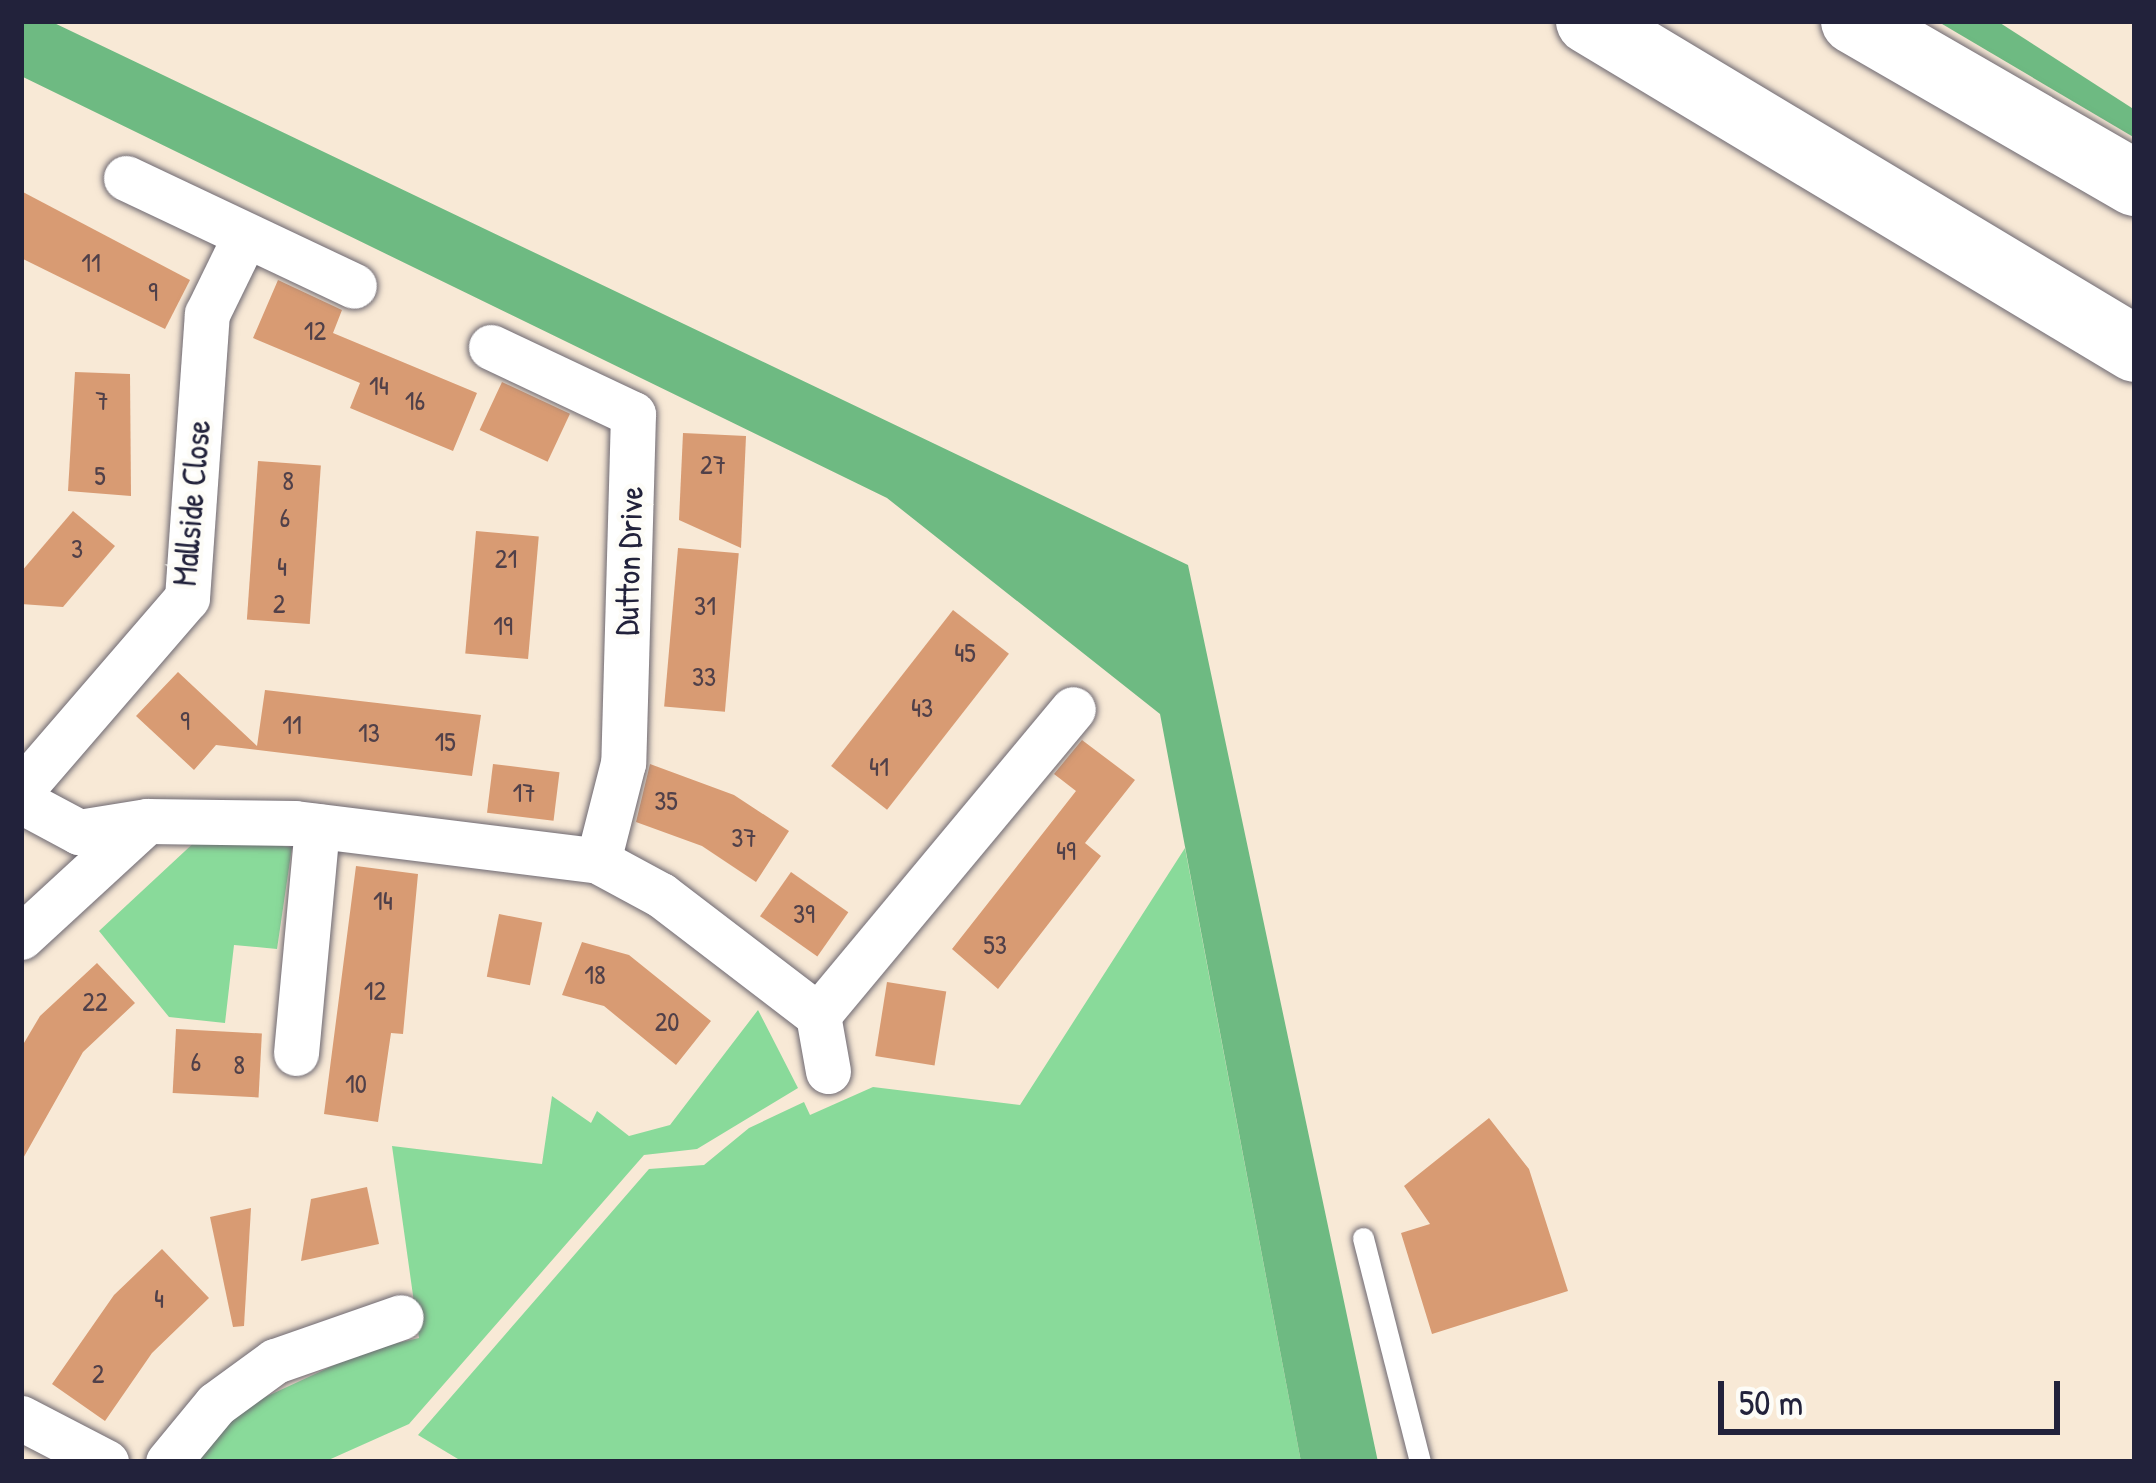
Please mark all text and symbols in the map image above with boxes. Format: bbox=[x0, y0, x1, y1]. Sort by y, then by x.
house number: 11 bbox=[81, 247, 101, 279]
house number: 9 bbox=[148, 276, 158, 308]
house number: 12 bbox=[304, 315, 326, 347]
house number: 14 bbox=[369, 370, 389, 402]
house number: 7 bbox=[95, 385, 109, 417]
house number: 16 bbox=[405, 385, 425, 417]
street label: Mallside Close bbox=[165, 418, 219, 588]
house number: 27 bbox=[700, 449, 726, 481]
house number: 5 bbox=[94, 460, 106, 492]
house number: 8 bbox=[282, 465, 294, 497]
street label: Dutton Drive bbox=[607, 486, 651, 636]
house number: 6 bbox=[280, 502, 290, 534]
house number: 3 bbox=[71, 533, 83, 565]
house number: 21 bbox=[495, 543, 517, 575]
house number: 4 bbox=[277, 551, 287, 583]
house number: 2 bbox=[273, 588, 285, 620]
house number: 31 bbox=[694, 590, 716, 622]
house number: 19 bbox=[493, 610, 513, 642]
house number: 45 bbox=[954, 637, 976, 669]
house number: 33 bbox=[692, 661, 716, 693]
house number: 43 bbox=[911, 692, 933, 724]
house number: 9 bbox=[180, 705, 190, 737]
house number: 11 bbox=[282, 709, 302, 741]
house number: 13 bbox=[358, 717, 380, 749]
house number: 15 bbox=[434, 726, 456, 758]
house number: 41 bbox=[869, 751, 889, 783]
house number: 17 bbox=[512, 777, 536, 809]
house number: 35 bbox=[654, 785, 678, 817]
house number: 37 bbox=[731, 822, 757, 854]
house number: 49 bbox=[1056, 835, 1076, 867]
house number: 14 bbox=[373, 885, 393, 917]
house number: 39 bbox=[793, 898, 815, 930]
house number: 53 bbox=[983, 929, 1007, 961]
house number: 18 bbox=[584, 959, 606, 991]
house number: 12 bbox=[364, 975, 386, 1007]
house number: 22 bbox=[82, 986, 108, 1018]
house number: 20 bbox=[655, 1006, 679, 1038]
house number: 6 bbox=[191, 1046, 201, 1078]
house number: 8 bbox=[233, 1049, 245, 1081]
house number: 10 bbox=[345, 1068, 367, 1100]
house number: 4 bbox=[154, 1283, 164, 1315]
scale bar bbox=[1724, 1357, 2066, 1431]
house number: 2 bbox=[92, 1358, 104, 1390]
text: 50 m bbox=[1739, 1377, 1803, 1426]

